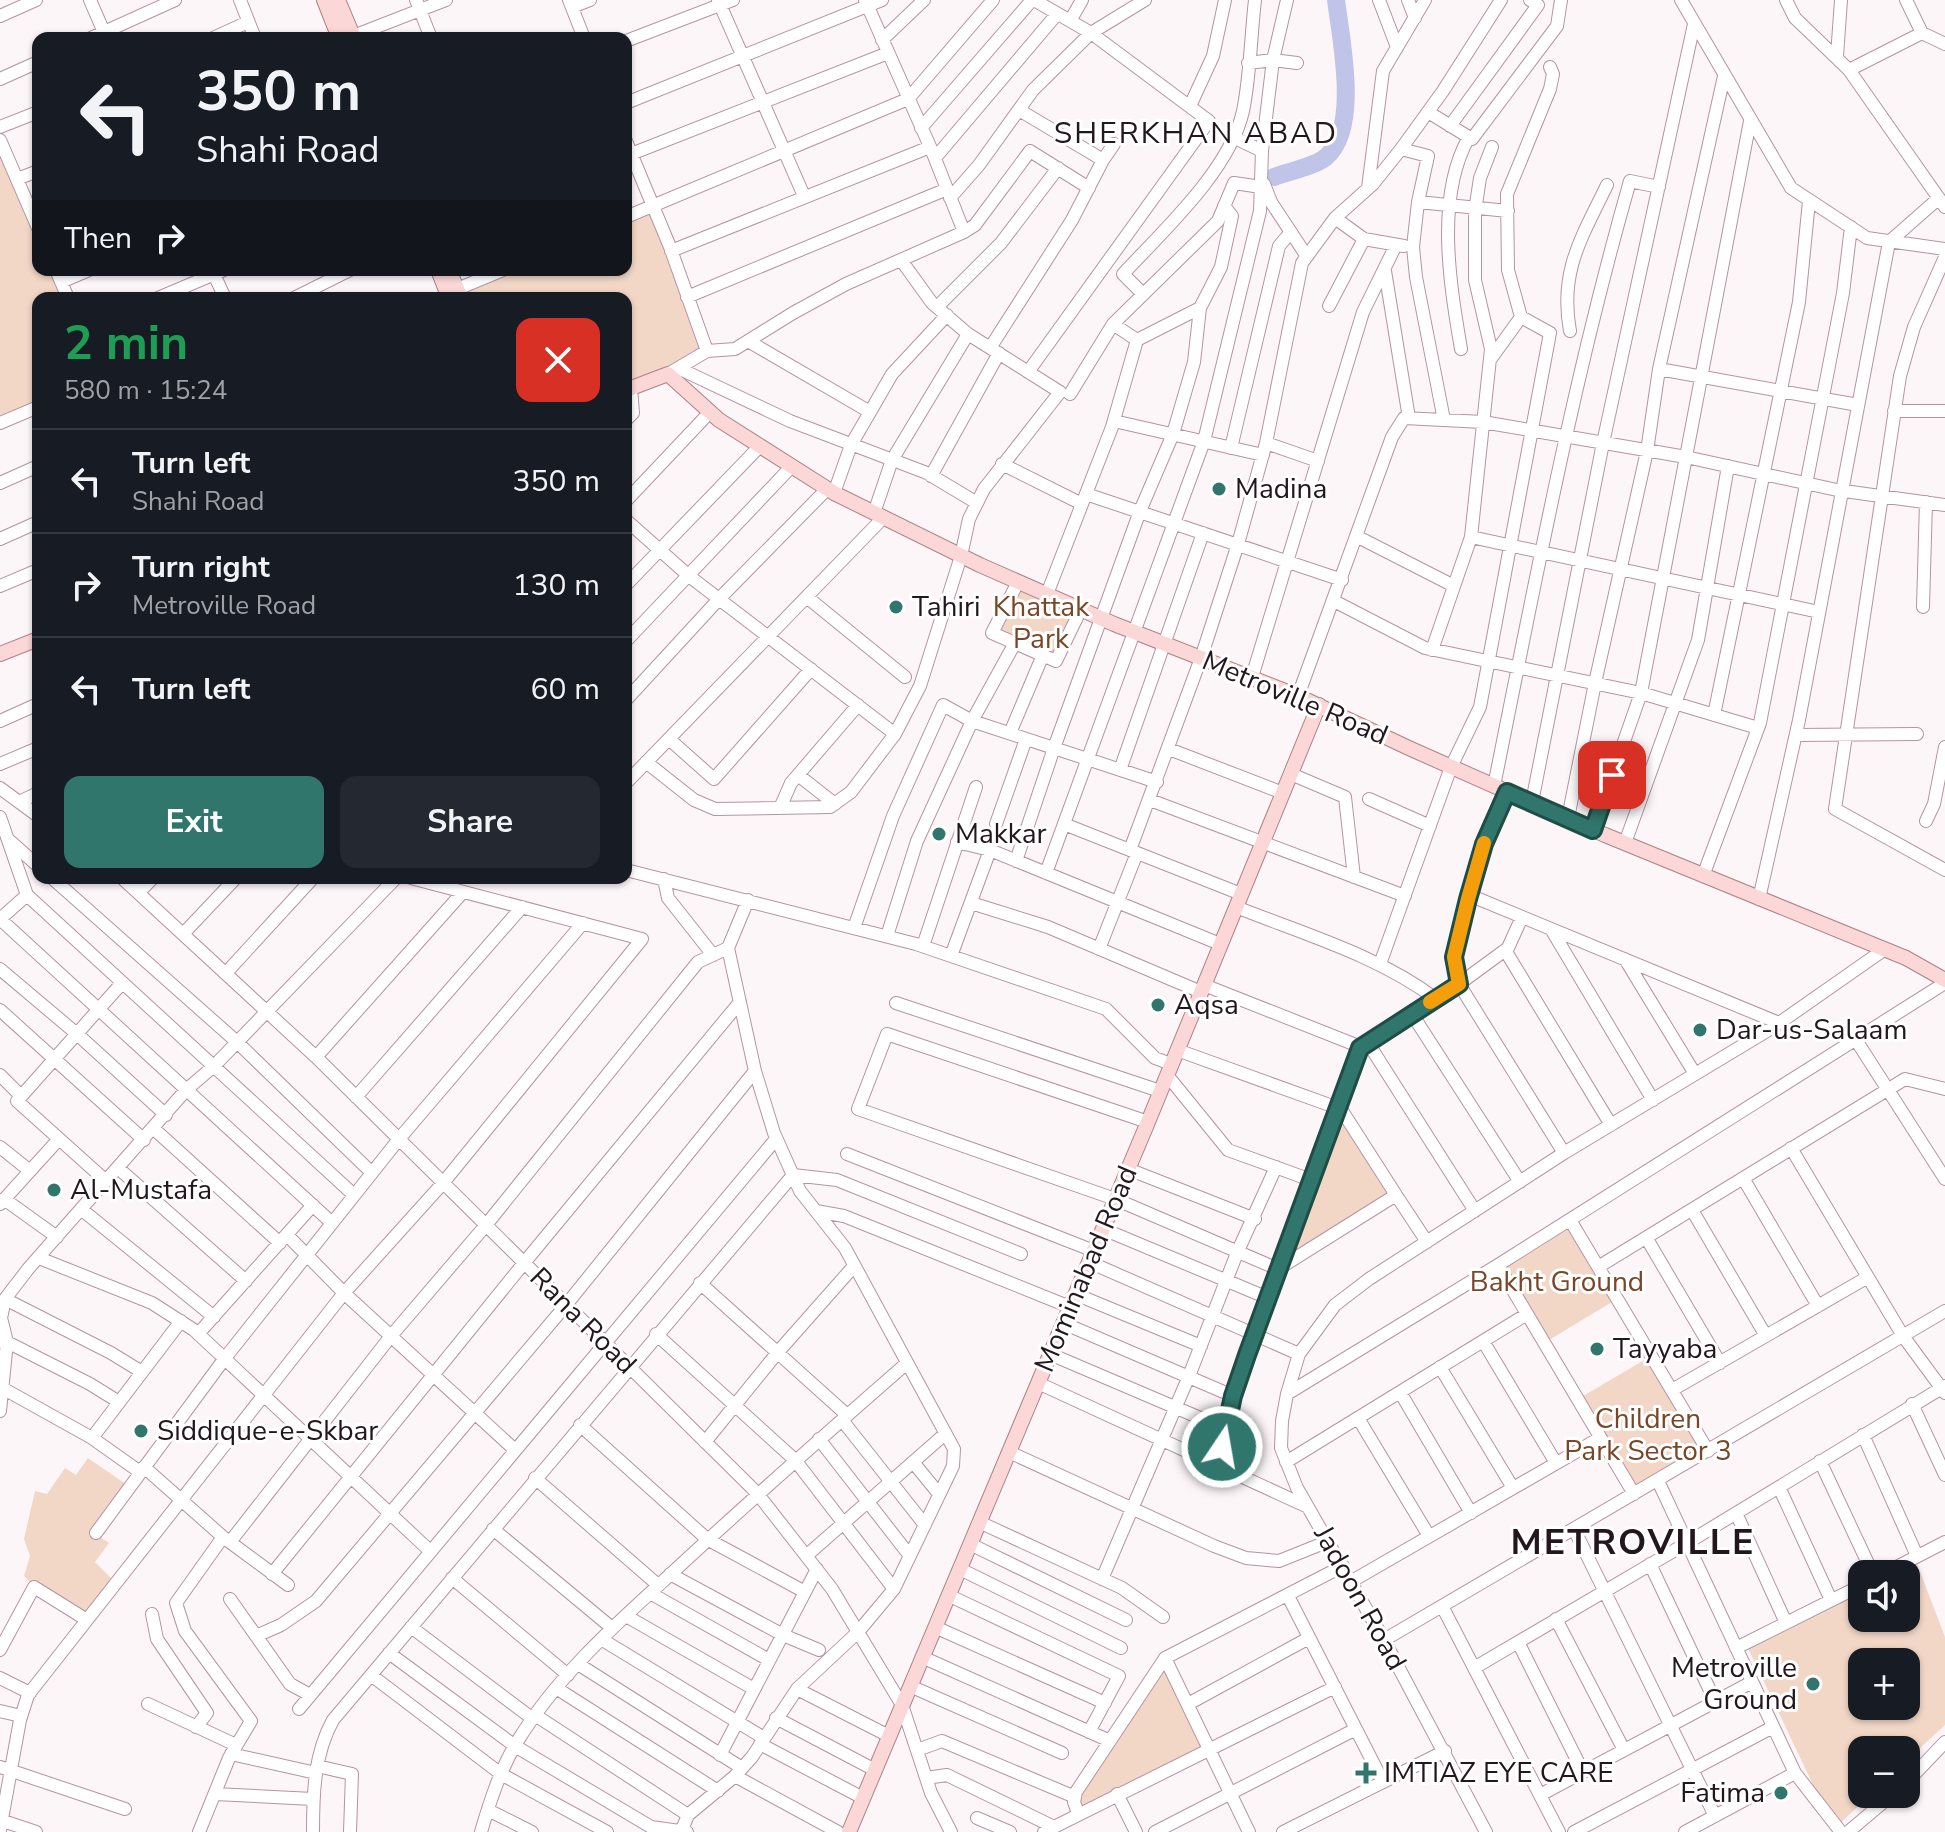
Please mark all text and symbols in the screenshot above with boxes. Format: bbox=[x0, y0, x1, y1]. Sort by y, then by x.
text: 350 m bbox=[196, 53, 361, 130]
icon: left bbox=[64, 64, 168, 168]
district label: SHERKHAN ABAD bbox=[1054, 113, 1338, 154]
text: Shahi Road bbox=[196, 126, 379, 175]
icon: right bbox=[148, 216, 192, 260]
text: Then bbox=[64, 218, 132, 259]
text: 2 min bbox=[64, 310, 188, 376]
button: close bbox=[516, 318, 600, 402]
text: 580 m · 15:24 bbox=[64, 373, 227, 408]
text: Turn left bbox=[132, 443, 250, 484]
icon: left bbox=[64, 459, 108, 503]
text: 350 m bbox=[513, 461, 600, 502]
place label: Madina bbox=[1235, 470, 1327, 508]
marker: Madina bbox=[1210, 480, 1228, 498]
text: Shahi Road bbox=[132, 484, 265, 519]
text: Turn right bbox=[132, 547, 270, 588]
icon: right bbox=[64, 563, 108, 607]
text: 130 m bbox=[513, 565, 600, 606]
text: Metroville Road bbox=[132, 588, 316, 623]
place label: Tahiri bbox=[912, 588, 980, 626]
park label: Khattak Park bbox=[993, 588, 1090, 658]
marker: Tahiri bbox=[887, 598, 905, 616]
street label: Metroville Road bbox=[1196, 642, 1394, 754]
icon: left bbox=[64, 667, 108, 711]
text: Turn left bbox=[132, 669, 250, 710]
text: 60 m bbox=[531, 669, 600, 710]
pin bbox=[1578, 741, 1646, 809]
icon: arrive bbox=[1590, 753, 1634, 797]
button: Exit bbox=[64, 776, 324, 868]
button: Share bbox=[340, 776, 600, 868]
place label: Makkar bbox=[955, 815, 1047, 853]
marker: Makkar bbox=[930, 825, 948, 843]
place label: Aqsa bbox=[1174, 986, 1239, 1024]
marker: Aqsa bbox=[1149, 996, 1167, 1014]
place label: Dar-us-Salaam bbox=[1716, 1011, 1907, 1049]
marker: Dar-us-Salaam bbox=[1691, 1021, 1709, 1039]
street label: Mominabad Road bbox=[1025, 1160, 1147, 1378]
place label: Al-Mustafa bbox=[70, 1171, 212, 1209]
marker: Al-Mustafa bbox=[45, 1181, 63, 1199]
street label: Rana Road bbox=[521, 1259, 645, 1383]
park label: Bakht Ground bbox=[1470, 1263, 1644, 1301]
place label: Tayyaba bbox=[1613, 1330, 1717, 1368]
marker: Tayyaba bbox=[1588, 1340, 1606, 1358]
park label: Children Park Sector 3 bbox=[1564, 1400, 1732, 1470]
position arrow bbox=[1180, 1405, 1264, 1489]
place label: Siddique-e-Skbar bbox=[157, 1412, 378, 1450]
marker: Siddique-e-Skbar bbox=[132, 1422, 150, 1440]
street label: Jadoon Road bbox=[1304, 1518, 1415, 1677]
district label: METROVILLE bbox=[1511, 1518, 1755, 1567]
map controls bbox=[1848, 1560, 1920, 1808]
button: sound bbox=[1848, 1560, 1920, 1632]
button: + bbox=[1848, 1648, 1920, 1720]
place label: Metroville Ground bbox=[1671, 1649, 1797, 1719]
marker: Metroville Ground bbox=[1804, 1675, 1822, 1693]
button: − bbox=[1848, 1736, 1920, 1808]
place label: IMTIAZ EYE CARE bbox=[1384, 1754, 1614, 1792]
marker: IMTIAZ EYE CARE bbox=[1355, 1762, 1377, 1784]
place label: Fatima bbox=[1680, 1774, 1765, 1812]
marker: Fatima bbox=[1772, 1784, 1790, 1802]

